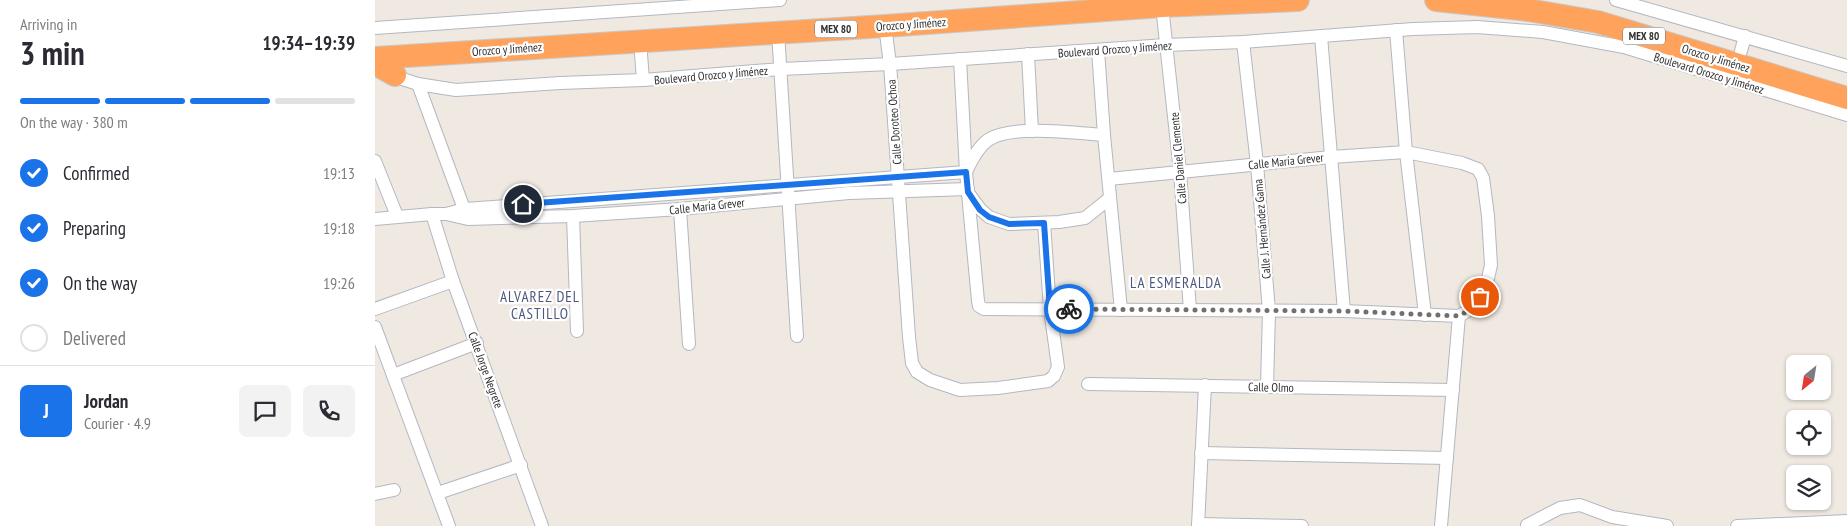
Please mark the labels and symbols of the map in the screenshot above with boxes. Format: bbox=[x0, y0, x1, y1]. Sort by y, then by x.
street label: Orozco y Jiménez bbox=[875, 14, 947, 34]
road number: MEX 80 bbox=[815, 20, 857, 38]
road number: MEX 80 bbox=[1623, 28, 1665, 44]
street label: Boulevard Orozco y Jiménez bbox=[1057, 38, 1173, 60]
street label: Orozco y Jiménez bbox=[471, 39, 543, 59]
street label: Orozco y Jiménez bbox=[1680, 41, 1752, 75]
street label: Boulevard Orozco y Jiménez bbox=[1652, 49, 1766, 97]
street label: Boulevard Orozco y Jiménez bbox=[653, 63, 769, 87]
street label: Calle Doroteo Ochoa bbox=[884, 79, 904, 165]
street label: Calle Daniel Clemente bbox=[1167, 112, 1189, 204]
street label: Calle María Grever bbox=[1248, 150, 1325, 172]
street label: Calle J. Hernández Gama bbox=[1250, 178, 1274, 279]
pin bbox=[502, 183, 544, 225]
street label: Calle María Grever bbox=[669, 195, 746, 217]
district label: LA ESMERALDA bbox=[1130, 273, 1222, 292]
pin bbox=[1459, 276, 1501, 318]
courier bbox=[1044, 284, 1094, 334]
district label: ALVAREZ DEL CASTILLO bbox=[500, 287, 580, 323]
street label: Calle Jorge Negrete bbox=[465, 330, 507, 410]
north arrow bbox=[1786, 355, 1831, 400]
street label: Calle Olmo bbox=[1248, 379, 1294, 395]

